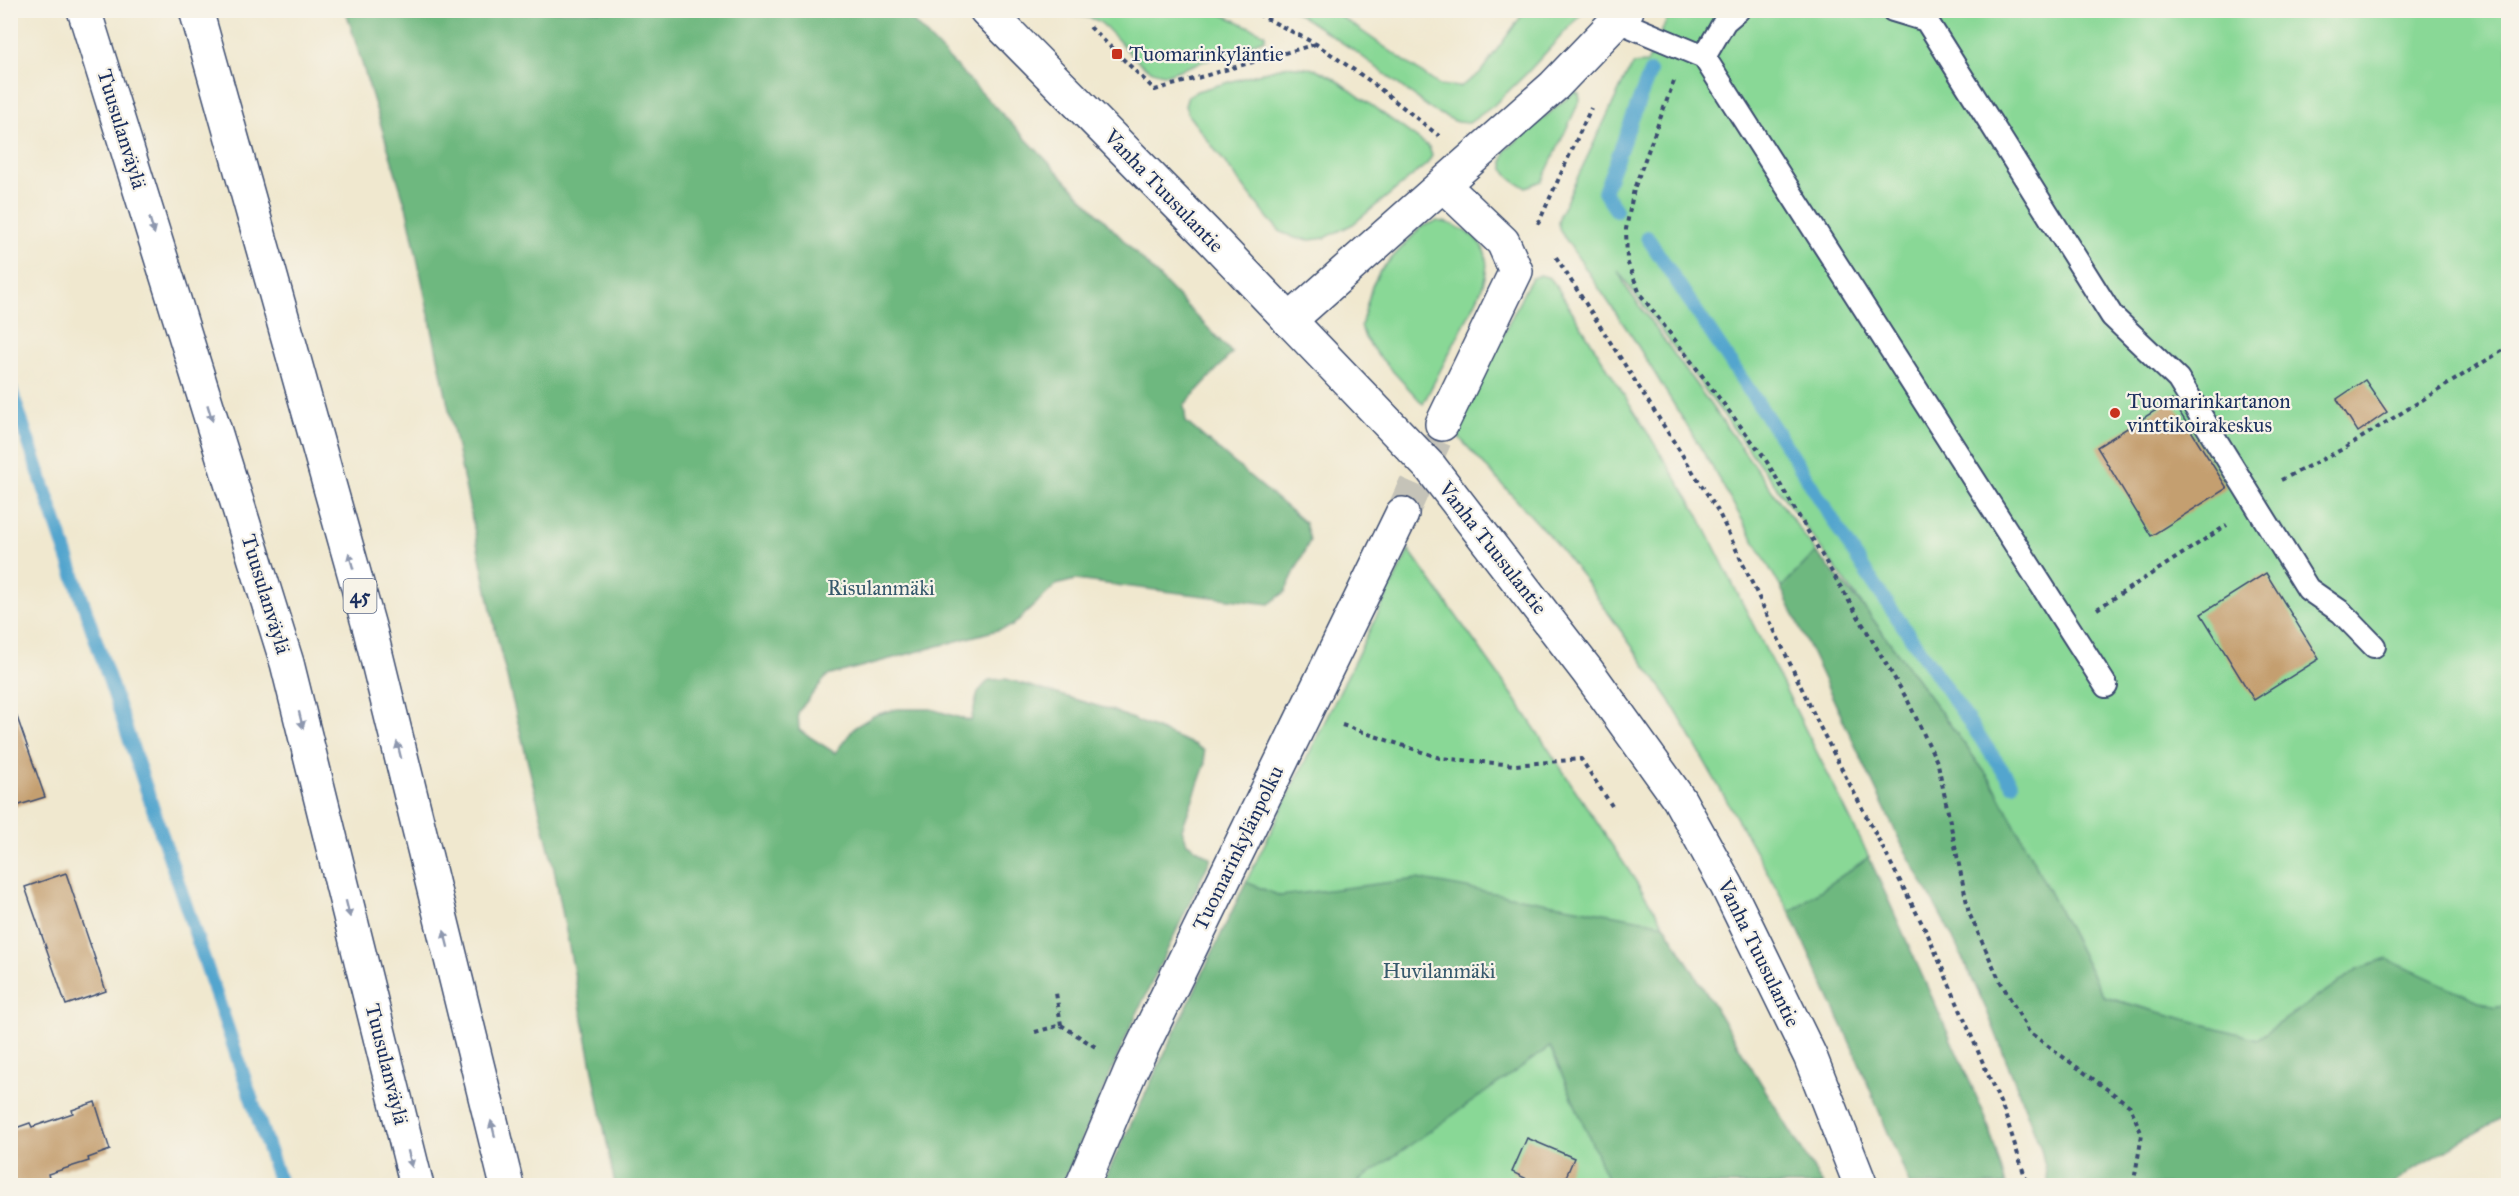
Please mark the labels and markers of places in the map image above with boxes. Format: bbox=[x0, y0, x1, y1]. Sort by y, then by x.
place label: Tuomarinkyläntie bbox=[1129, 41, 1284, 67]
marker: Tuomarinkyläntie bbox=[1110, 47, 1124, 61]
place label: Tuomarinkartanon vinttikoirakeskus bbox=[2126, 388, 2291, 438]
marker: Tuomarinkartanon vinttikoirakeskus bbox=[2108, 406, 2122, 420]

